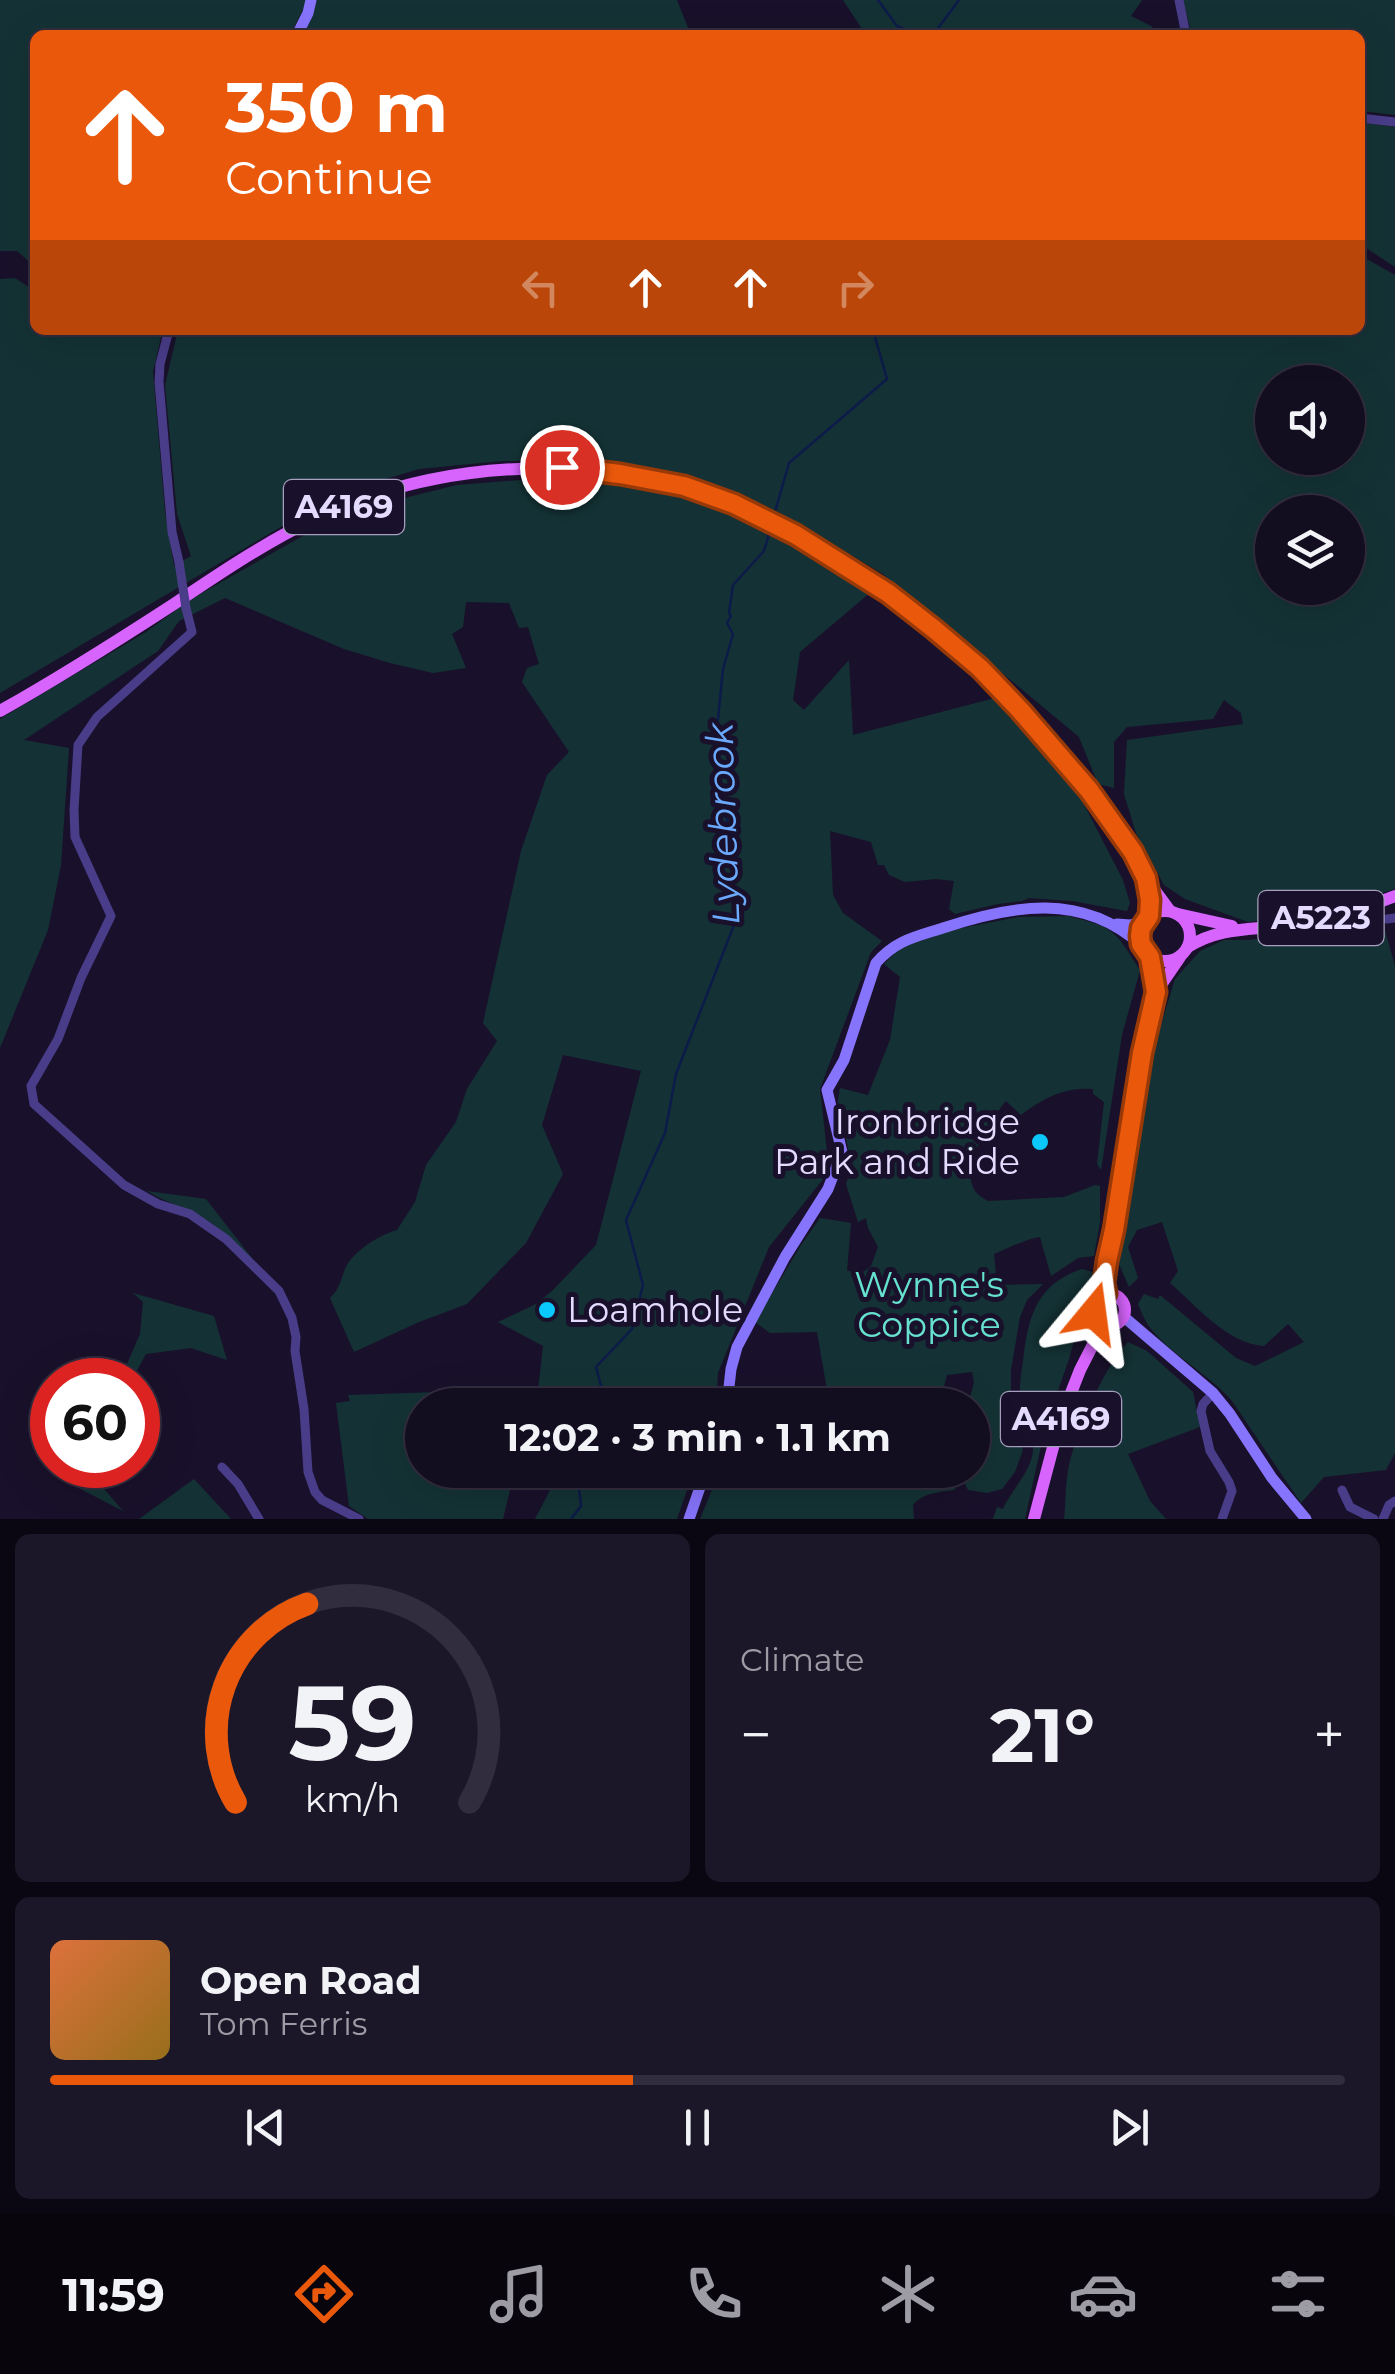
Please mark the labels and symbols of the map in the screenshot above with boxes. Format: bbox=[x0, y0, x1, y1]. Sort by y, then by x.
pin bbox=[520, 425, 605, 510]
road number: A4169 bbox=[284, 480, 404, 534]
water label: Lydebrook bbox=[695, 721, 750, 926]
road number: A5223 bbox=[1258, 891, 1384, 945]
place label: Ironbridge Park and Ride bbox=[774, 1100, 1020, 1183]
marker: Ironbridge Park and Ride bbox=[1029, 1131, 1051, 1153]
position arrow bbox=[1041, 1261, 1145, 1365]
park label: Wynne's Coppice bbox=[854, 1263, 1004, 1346]
place label: Loamhole bbox=[567, 1288, 743, 1331]
marker: Loamhole bbox=[536, 1299, 558, 1321]
speed limit sign: 60 bbox=[30, 1358, 160, 1488]
road number: A4169 bbox=[1001, 1392, 1121, 1446]

